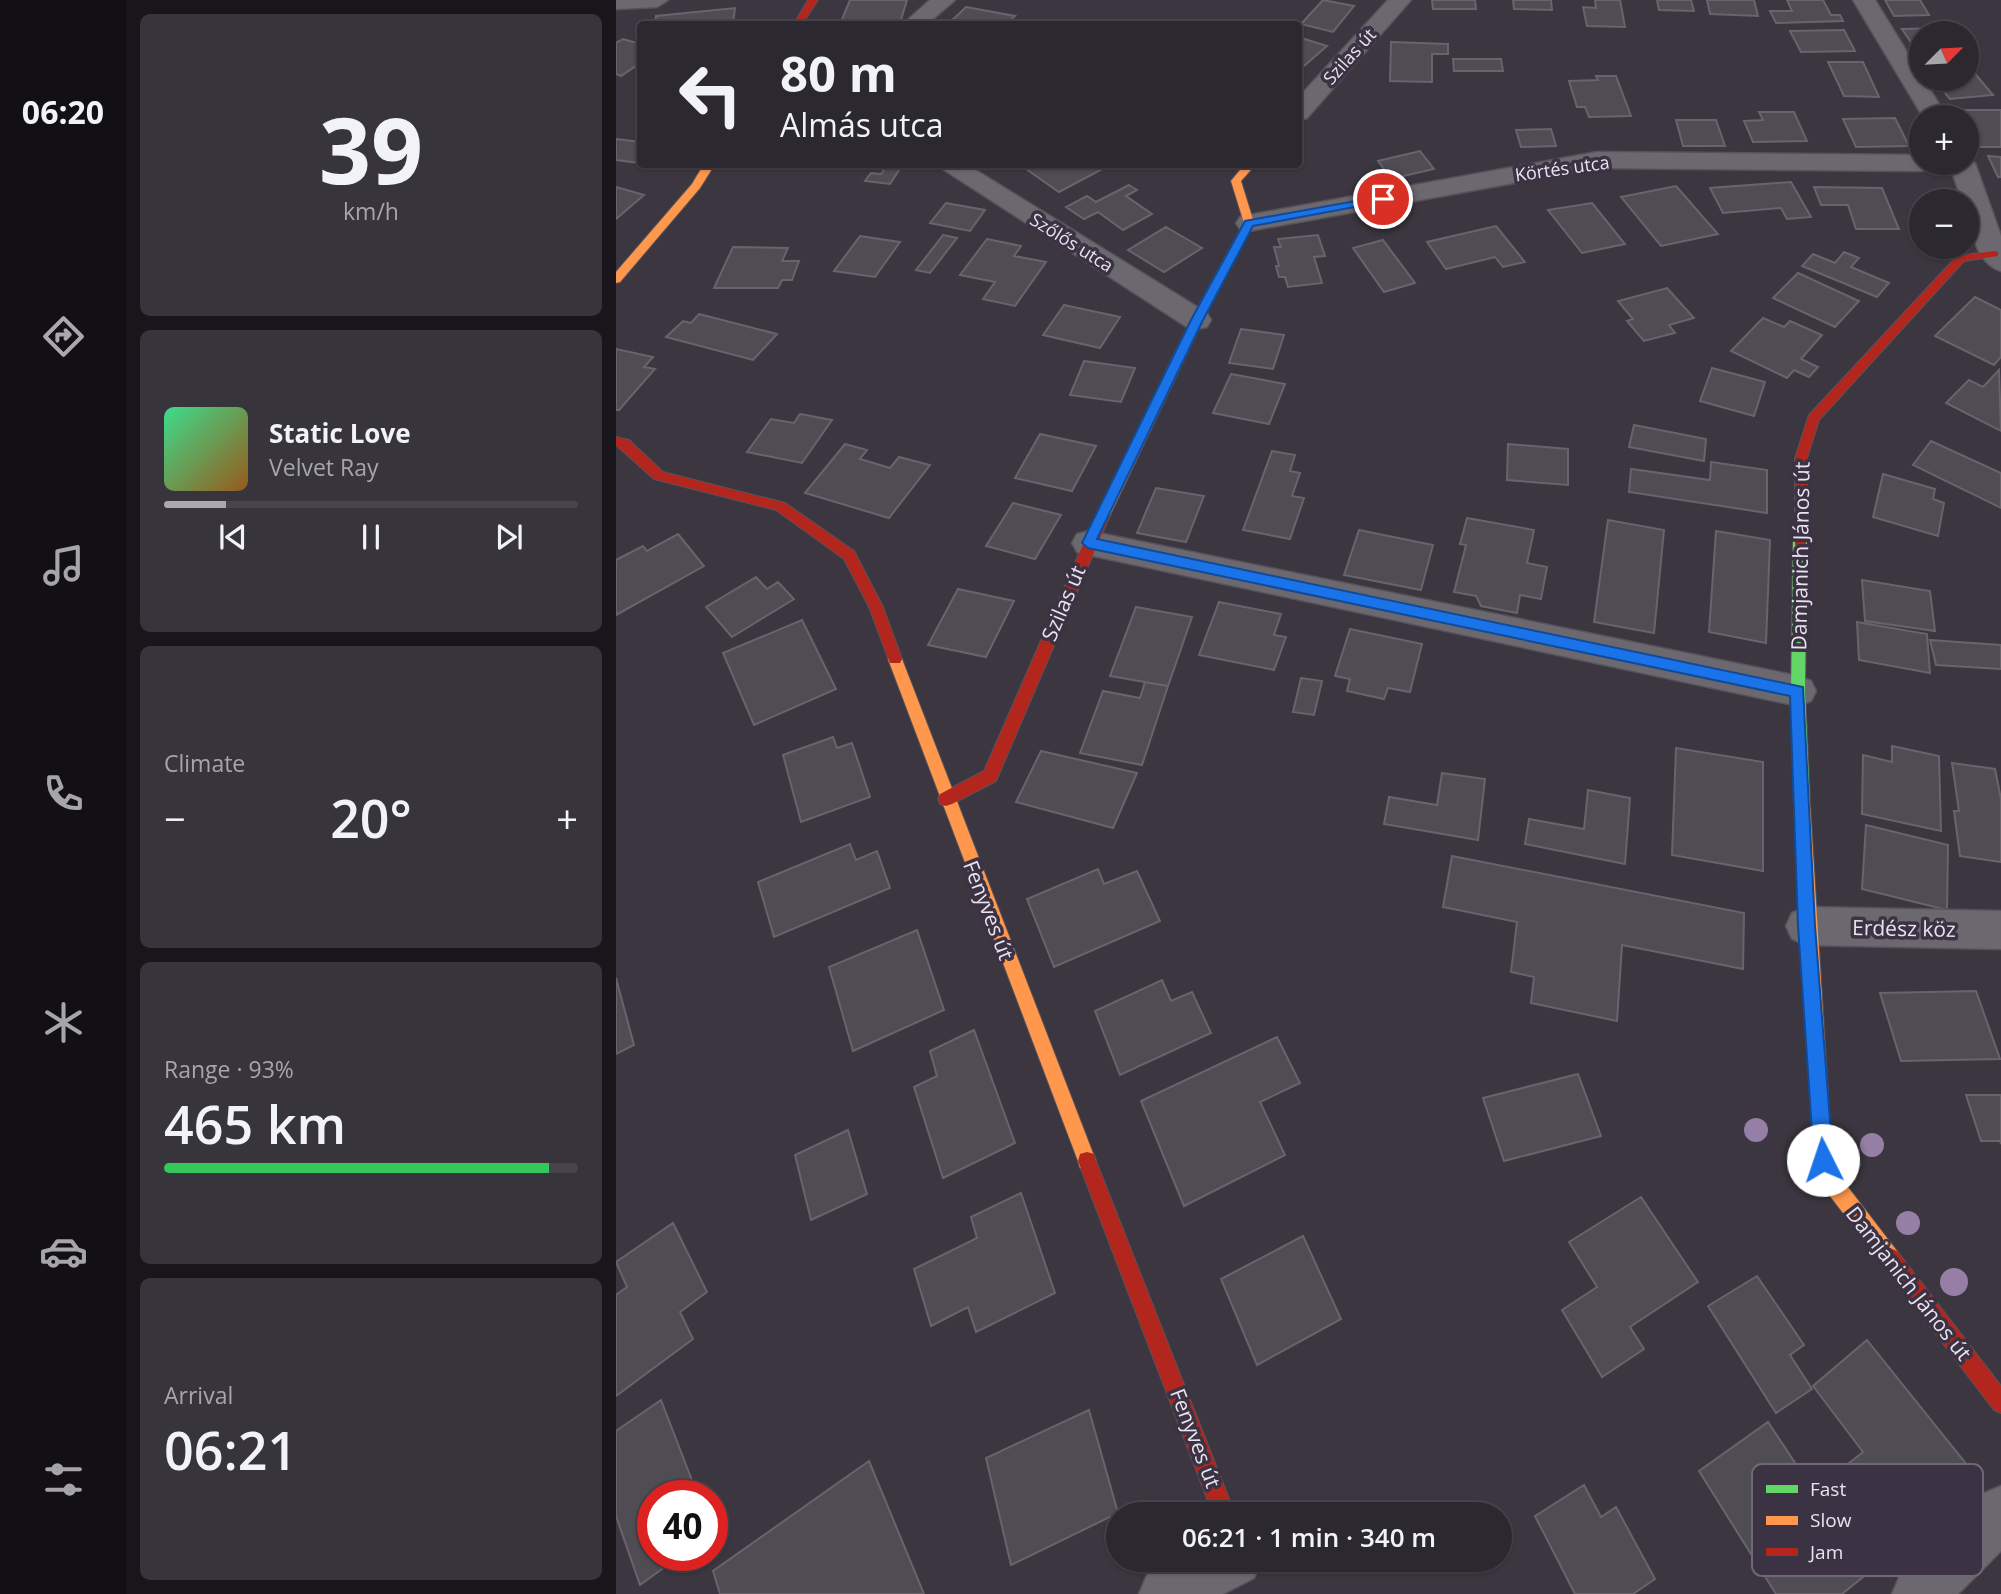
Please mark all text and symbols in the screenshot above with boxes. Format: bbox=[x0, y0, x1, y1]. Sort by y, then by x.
north arrow bbox=[1909, 21, 1979, 91]
map controls bbox=[1909, 21, 1979, 259]
street label: Szilas út bbox=[1317, 23, 1381, 89]
text: 80 m bbox=[780, 40, 897, 106]
icon: left bbox=[665, 49, 756, 140]
text: 39 bbox=[319, 87, 423, 211]
text: 06:20 bbox=[22, 90, 104, 133]
text: Almás utca bbox=[780, 103, 943, 146]
button: + bbox=[1909, 105, 1979, 175]
street label: Körtés utca bbox=[1513, 150, 1611, 186]
pin bbox=[1353, 169, 1413, 229]
icon: arrive bbox=[1364, 180, 1402, 218]
button: − bbox=[1909, 189, 1979, 259]
text: km/h bbox=[343, 195, 399, 227]
street label: Szőlős utca bbox=[1026, 207, 1118, 277]
icon: directions bbox=[39, 312, 88, 361]
text: Static Love bbox=[269, 415, 411, 451]
text: Velvet Ray bbox=[269, 451, 379, 483]
street label: Damjanich János út bbox=[1784, 461, 1816, 651]
icon: previous bbox=[214, 518, 252, 556]
icon: pause bbox=[352, 518, 390, 556]
icon: next bbox=[490, 518, 528, 556]
icon: music bbox=[39, 541, 88, 590]
street label: Szilas út bbox=[1035, 561, 1091, 645]
text: Climate bbox=[164, 747, 245, 779]
icon: phone bbox=[39, 769, 88, 818]
text: 20° bbox=[330, 782, 412, 853]
text: − bbox=[164, 792, 186, 844]
text: + bbox=[556, 792, 578, 844]
street label: Fenyves út bbox=[957, 856, 1021, 964]
street label: Erdész köz bbox=[1852, 913, 1956, 943]
icon: climate bbox=[39, 998, 88, 1047]
text: Range · 93% bbox=[164, 1053, 294, 1085]
text: 465 km bbox=[164, 1088, 346, 1159]
position arrow bbox=[1786, 1123, 1860, 1197]
street label: Damjanich János út bbox=[1840, 1200, 1978, 1366]
icon: car bbox=[39, 1227, 88, 1276]
text: Arrival bbox=[164, 1379, 233, 1411]
street label: Fenyves út bbox=[1164, 1384, 1228, 1492]
text: 06:21 bbox=[164, 1414, 297, 1485]
icon: filters bbox=[39, 1455, 88, 1504]
legend bbox=[1752, 1464, 1983, 1576]
text: Fast bbox=[1810, 1476, 1846, 1502]
speed limit sign: 40 bbox=[637, 1480, 728, 1571]
text: Slow bbox=[1810, 1507, 1852, 1533]
text: 06:21 · 1 min · 340 m bbox=[1182, 1519, 1436, 1555]
text: Jam bbox=[1808, 1539, 1843, 1565]

